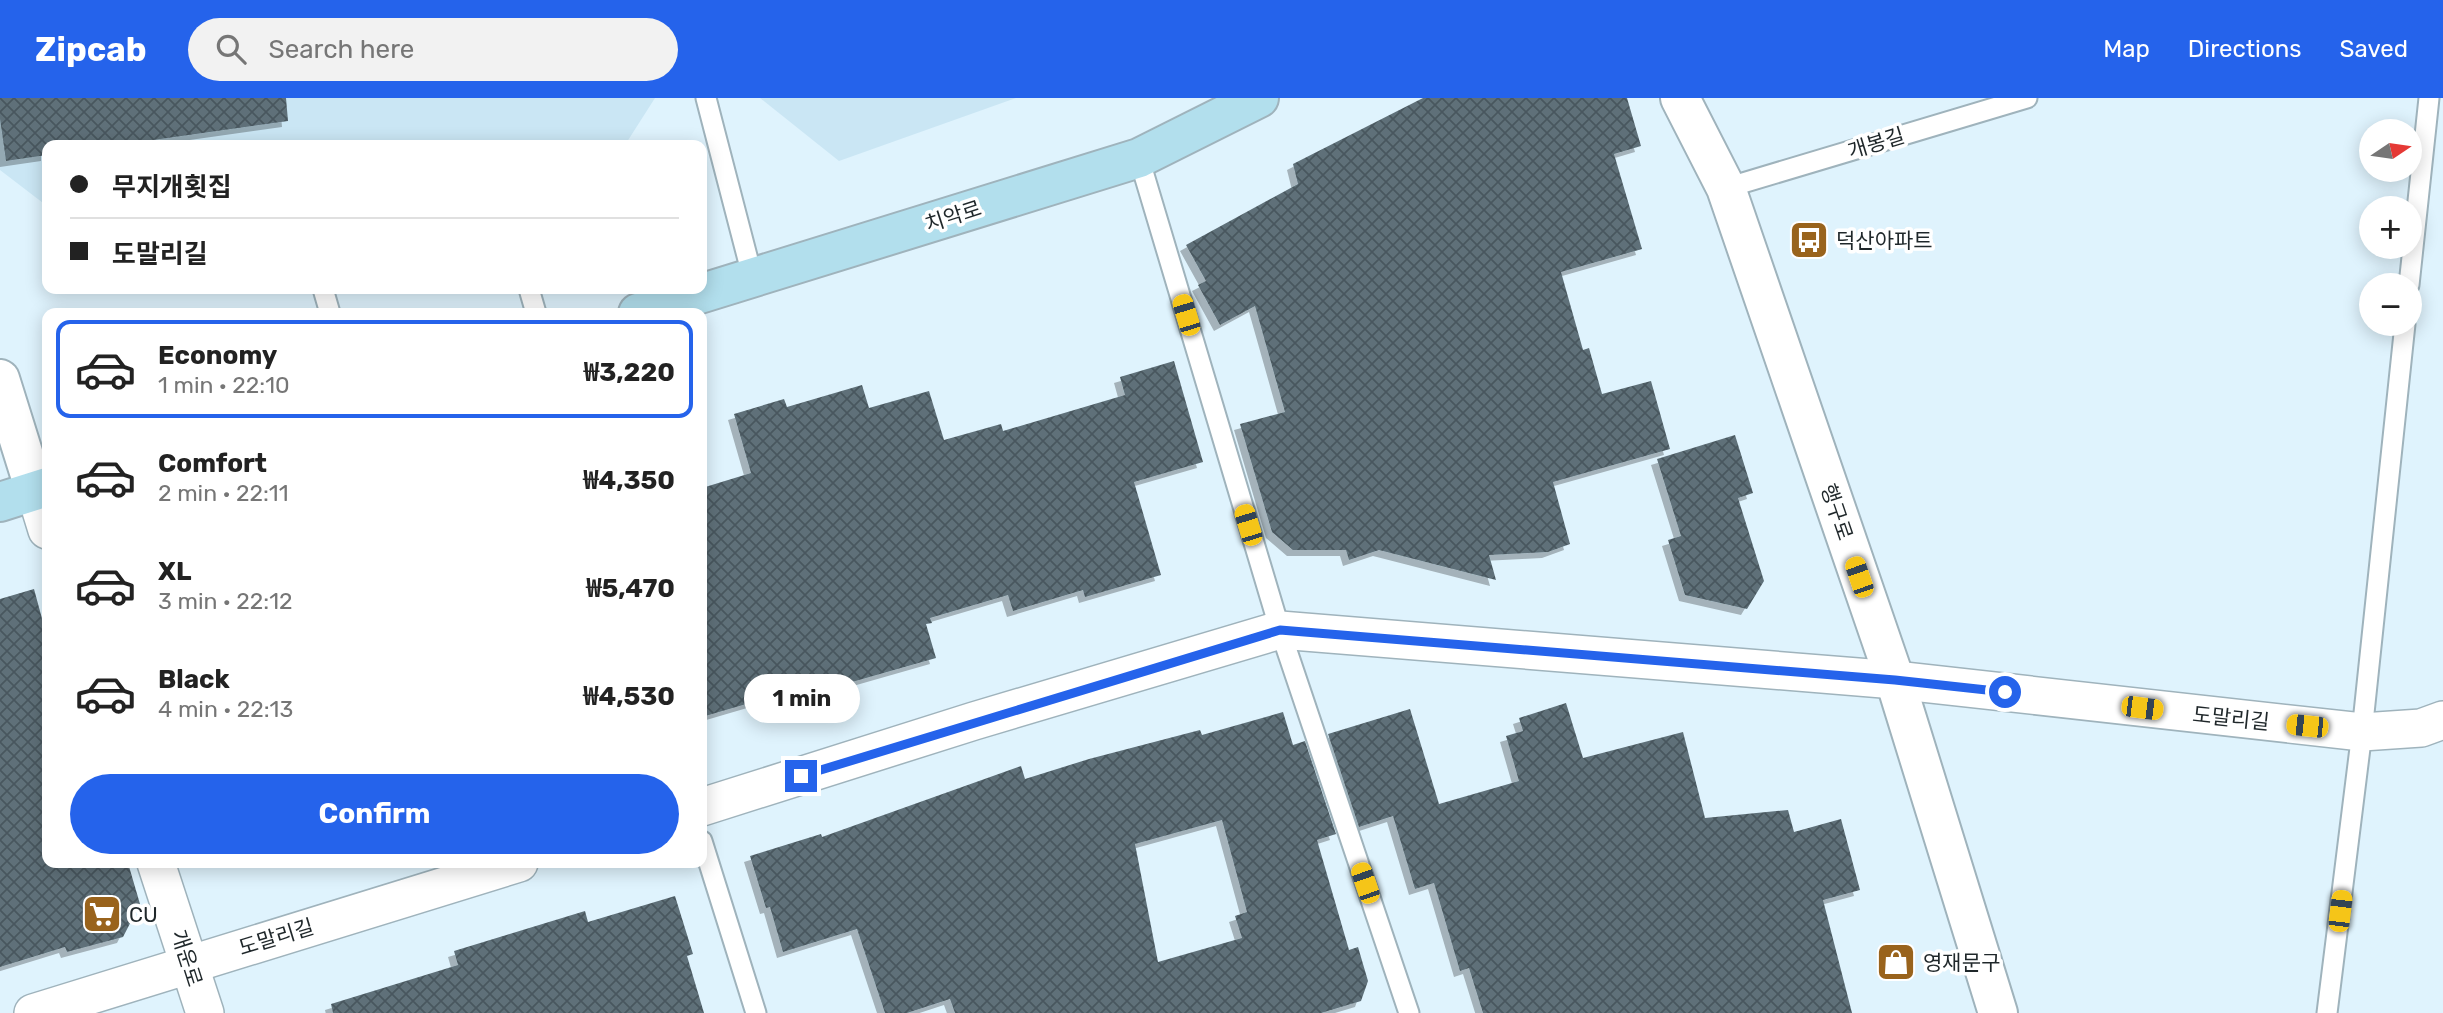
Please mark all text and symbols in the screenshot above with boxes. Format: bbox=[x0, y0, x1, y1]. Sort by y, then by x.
search box bbox=[188, 18, 678, 81]
text: Zipcab bbox=[35, 30, 146, 69]
icon: search bbox=[212, 30, 250, 68]
text: Search here bbox=[268, 34, 414, 65]
text: Map bbox=[2103, 35, 2150, 63]
text: Directions bbox=[2188, 35, 2301, 63]
text: Saved bbox=[2339, 35, 2408, 63]
north arrow bbox=[2359, 119, 2422, 182]
map controls bbox=[2359, 119, 2422, 336]
street label: 개봉길 bbox=[1845, 123, 1907, 163]
text: 무지개횟집 bbox=[112, 172, 232, 203]
street label: 치악로 bbox=[922, 195, 984, 237]
button: + bbox=[2359, 196, 2422, 259]
bus stop icon: 덕산아파트 bbox=[1788, 219, 1830, 261]
place label: 덕산아파트 bbox=[1836, 228, 1933, 253]
text: 도말리길 bbox=[112, 239, 208, 270]
button: − bbox=[2359, 273, 2422, 336]
car bbox=[1170, 292, 1203, 338]
icon: car bbox=[74, 338, 137, 401]
text: Economy bbox=[158, 340, 277, 371]
text: ₩3,220 bbox=[584, 357, 675, 388]
text: 1 min · 22:10 bbox=[158, 371, 290, 399]
icon: car bbox=[74, 446, 137, 509]
text: Comfort bbox=[158, 448, 267, 479]
text: ₩4,350 bbox=[583, 465, 675, 496]
text: 2 min · 22:11 bbox=[158, 479, 289, 507]
street label: 행구로 bbox=[1816, 481, 1858, 543]
car bbox=[1232, 502, 1265, 548]
icon: car bbox=[74, 554, 137, 617]
car bbox=[1843, 554, 1876, 600]
text: XL bbox=[158, 556, 191, 587]
text: ₩5,470 bbox=[586, 573, 675, 604]
text: 3 min · 22:12 bbox=[158, 587, 293, 615]
icon: car bbox=[74, 662, 137, 725]
text: Black bbox=[158, 664, 230, 695]
callout: 1 min bbox=[743, 674, 859, 724]
route start bbox=[1989, 676, 2021, 708]
text: ₩4,530 bbox=[583, 681, 675, 712]
text: 1 min bbox=[773, 684, 831, 712]
text: 4 min · 22:13 bbox=[158, 695, 293, 723]
car bbox=[2120, 695, 2165, 721]
street label: 도말리길 bbox=[2191, 702, 2271, 734]
car bbox=[2286, 713, 2329, 739]
route end bbox=[785, 760, 817, 792]
button: Confirm bbox=[70, 774, 679, 854]
car bbox=[1349, 860, 1382, 906]
car bbox=[2328, 889, 2353, 933]
supermarket icon: CU bbox=[81, 893, 123, 935]
place label: CU bbox=[129, 902, 158, 927]
street label: 도말리길 bbox=[235, 914, 317, 960]
street label: 개운로 bbox=[166, 927, 208, 989]
shop icon: 영재문구 bbox=[1875, 941, 1917, 983]
place label: 영재문구 bbox=[1923, 950, 2000, 975]

